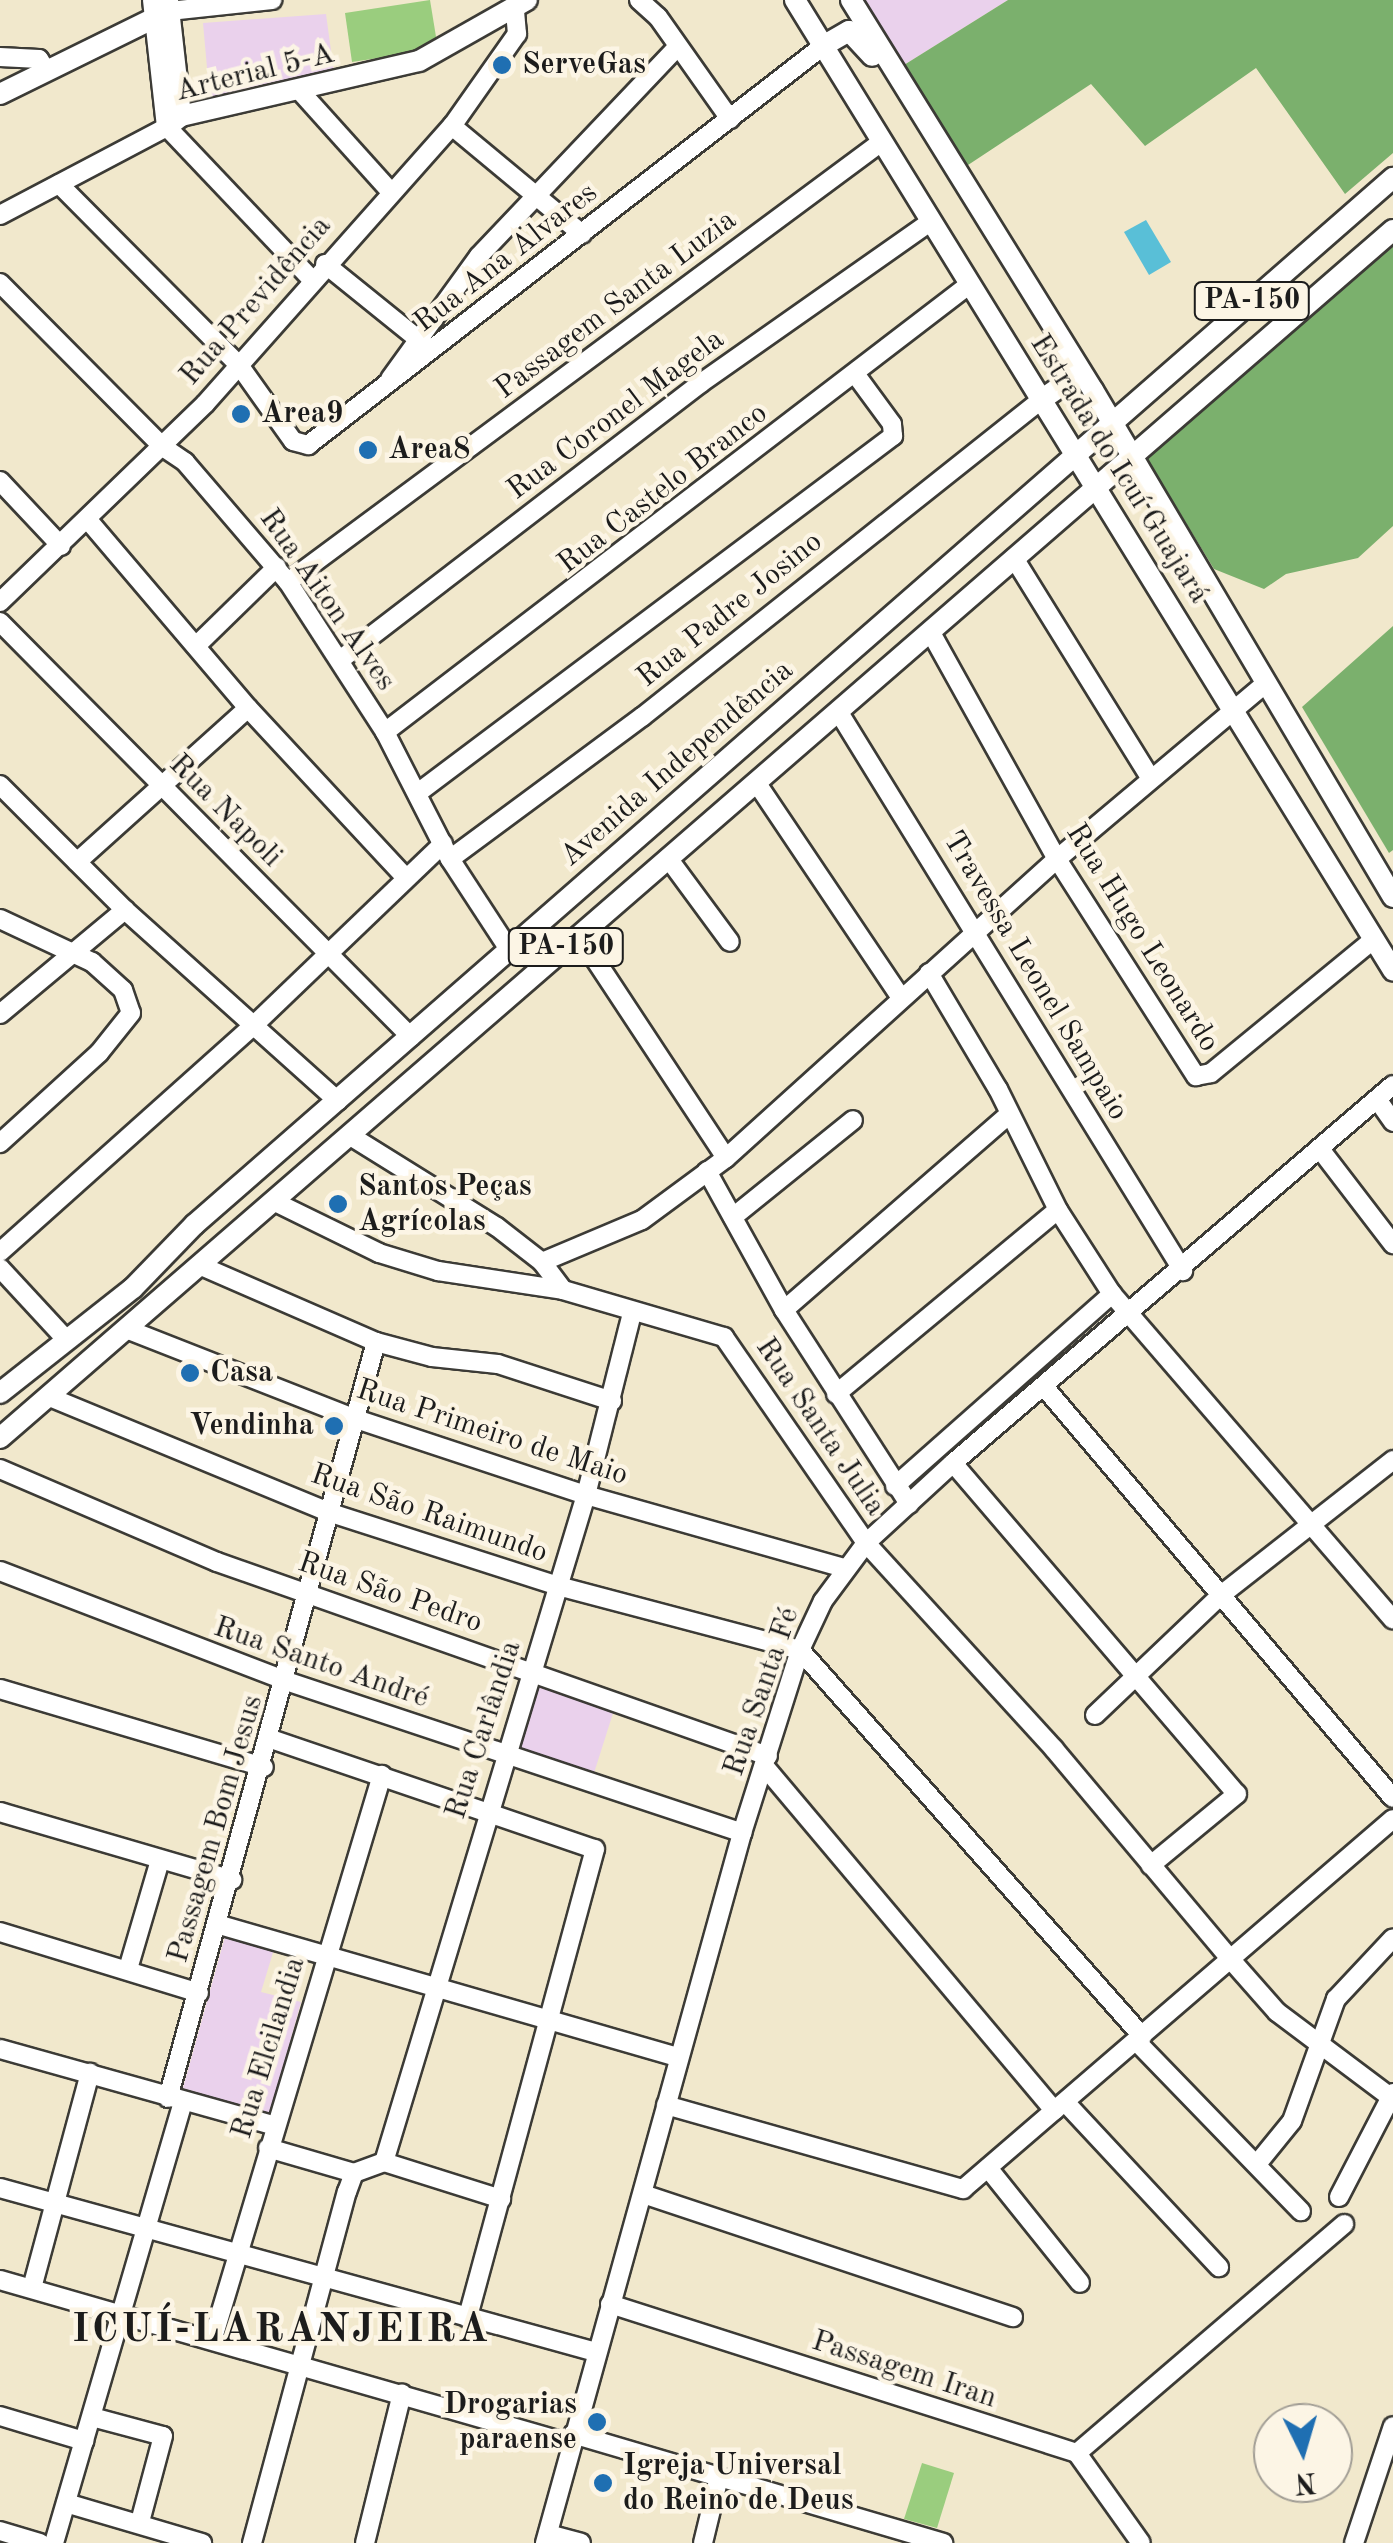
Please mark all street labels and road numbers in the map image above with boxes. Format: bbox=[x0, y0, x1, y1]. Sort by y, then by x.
street label: Arterial 5-A bbox=[172, 36, 338, 110]
street label: Rua Ana Alvares bbox=[407, 175, 605, 341]
street label: Passagem Santa Luzia bbox=[488, 203, 744, 407]
street label: Rua Previdência bbox=[173, 209, 339, 393]
road number: PA-150 bbox=[1192, 278, 1312, 324]
street label: Rua Coronel Magela bbox=[500, 322, 732, 508]
street label: Estrada do Icuí Guajará bbox=[1021, 328, 1217, 610]
street label: Rua Castelo Branco bbox=[551, 396, 775, 582]
street label: Rua Aiton Alves bbox=[251, 502, 403, 698]
street label: Rua Padre Josino bbox=[630, 524, 830, 696]
street label: Avenida Independência bbox=[553, 653, 801, 875]
street label: Rua Napoli bbox=[161, 747, 289, 875]
street label: Rua Hugo Leonardo bbox=[1057, 817, 1227, 1059]
street label: Travessa Leonel Sampaio bbox=[934, 825, 1136, 1127]
road number: PA-150 bbox=[506, 924, 626, 970]
street label: Rua Santa Julia bbox=[747, 1331, 893, 1523]
street label: Rua Primeiro de Maio bbox=[352, 1372, 632, 1494]
street label: Rua São Raimundo bbox=[306, 1457, 552, 1571]
street label: Rua São Pedro bbox=[293, 1545, 487, 1641]
street label: Rua Santa Fé bbox=[716, 1603, 808, 1781]
street label: Rua Santo André bbox=[209, 1609, 433, 1717]
street label: Rua Carlândia bbox=[438, 1636, 530, 1824]
street label: Passagem Bom Jesus bbox=[161, 1691, 271, 1967]
street label: Rua Elcilandia bbox=[224, 1953, 314, 2143]
street label: Passagem Iran bbox=[807, 2323, 1001, 2417]

